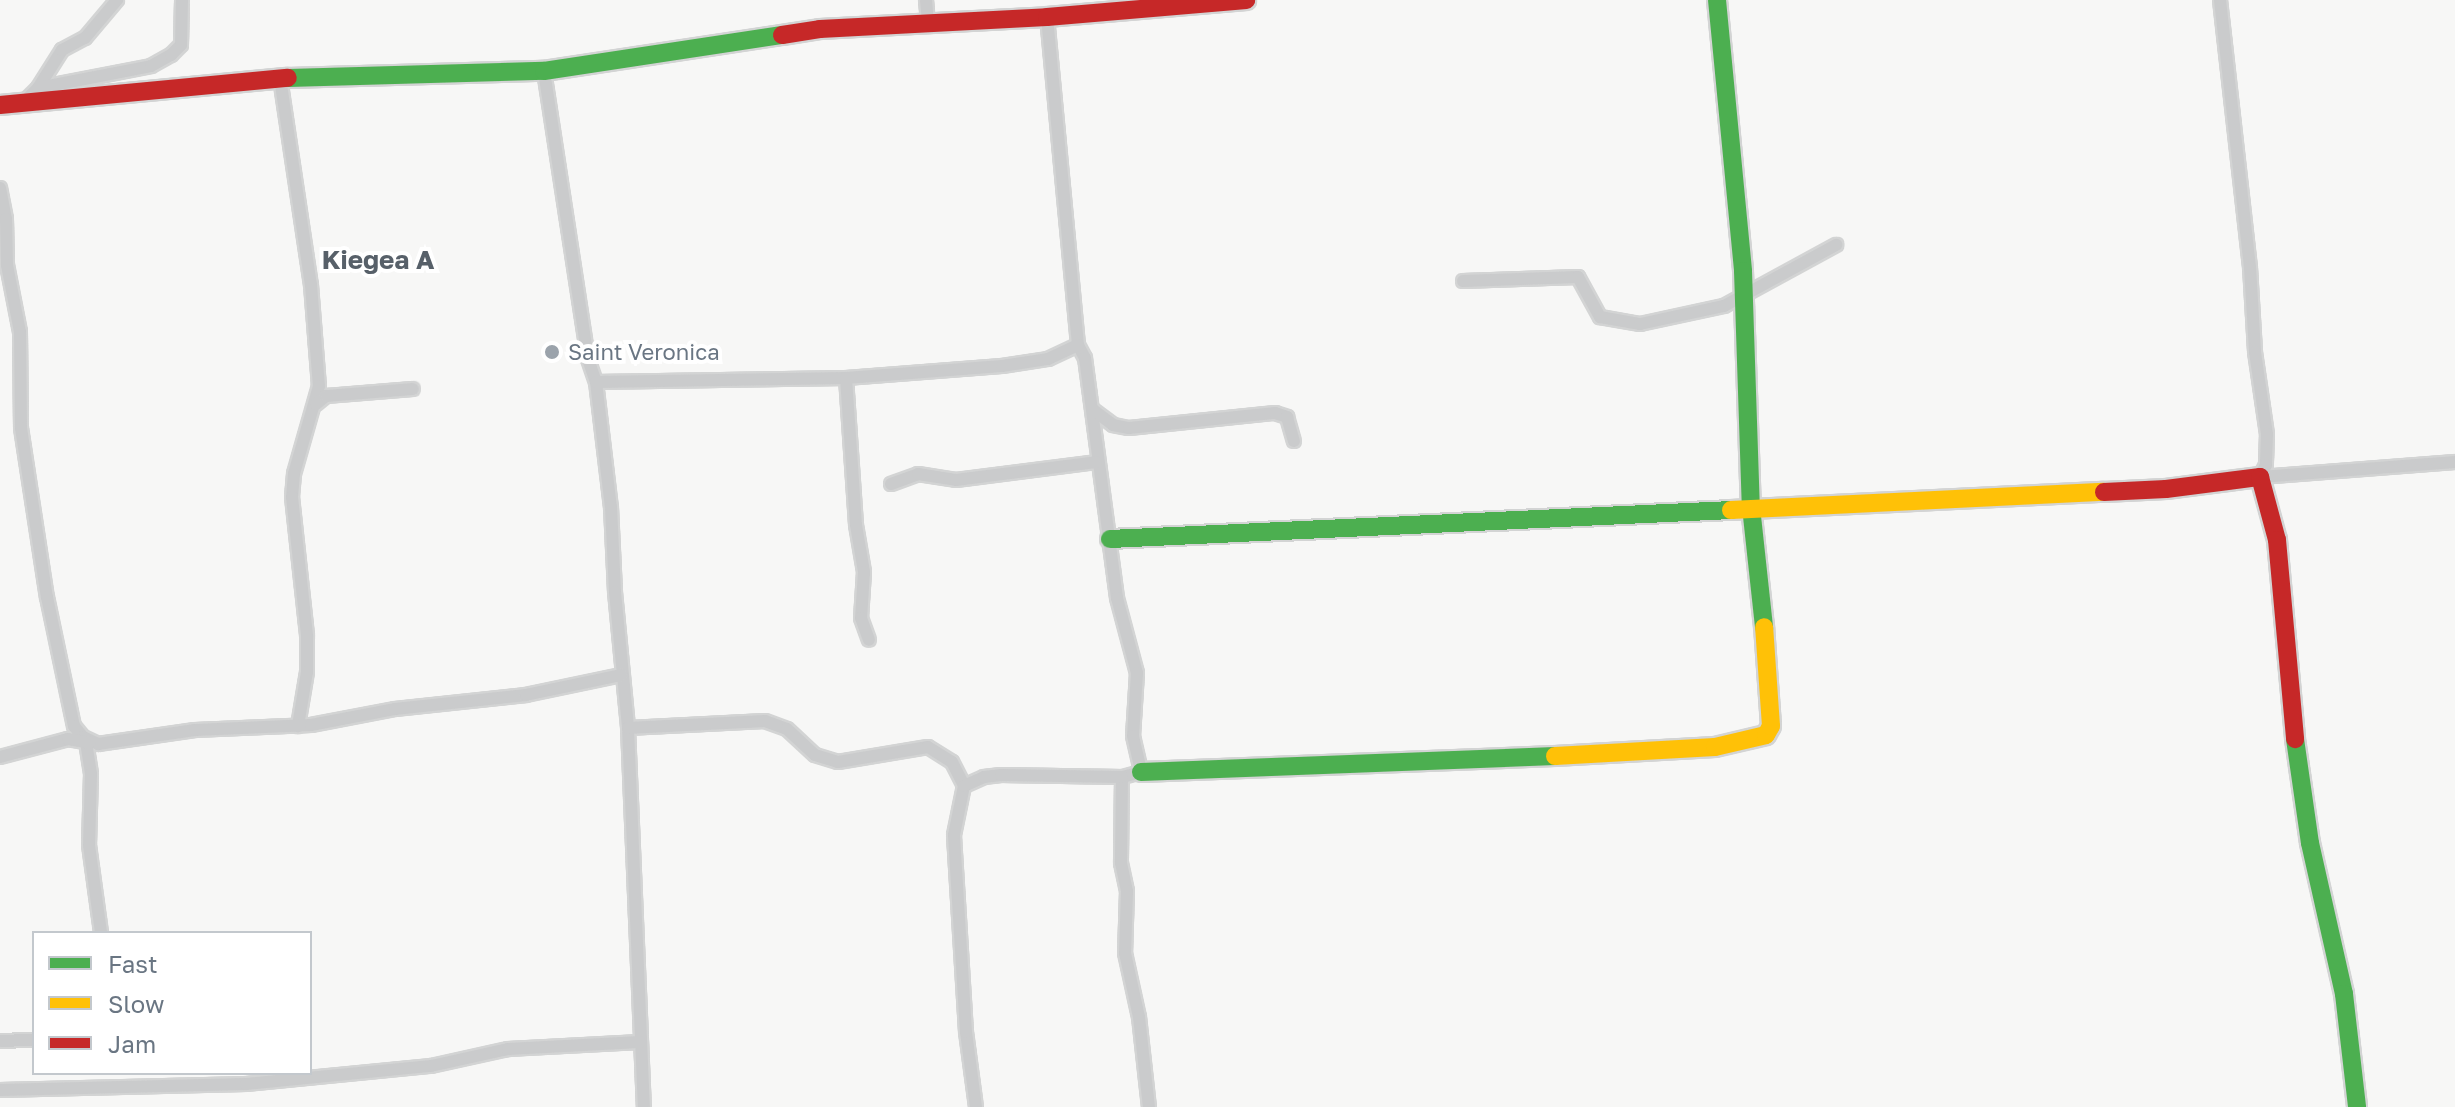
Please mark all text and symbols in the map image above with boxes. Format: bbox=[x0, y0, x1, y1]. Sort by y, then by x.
district label: Kiegea A bbox=[322, 244, 434, 276]
place label: Saint Veronica bbox=[568, 339, 720, 365]
marker: Saint Veronica bbox=[543, 343, 561, 361]
legend bbox=[32, 931, 312, 1075]
text: Fast bbox=[108, 949, 158, 978]
text: Slow bbox=[108, 989, 164, 1018]
text: Jam bbox=[108, 1029, 156, 1058]

